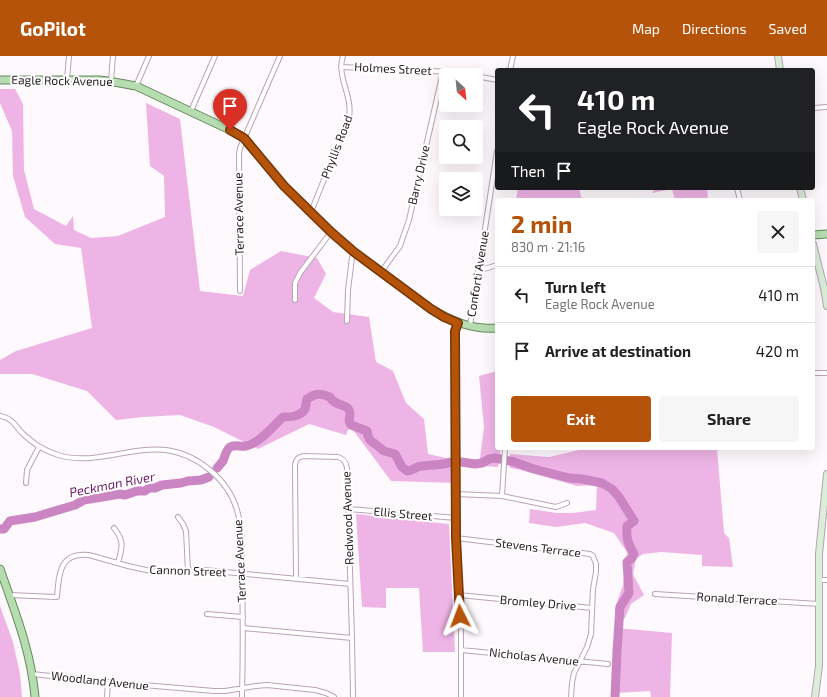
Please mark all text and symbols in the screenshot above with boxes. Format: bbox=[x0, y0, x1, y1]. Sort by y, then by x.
text: GoPilot bbox=[20, 17, 86, 40]
text: Map bbox=[632, 20, 660, 37]
text: Directions bbox=[682, 20, 747, 37]
text: Saved bbox=[769, 20, 807, 37]
street label: Holmes Street bbox=[354, 59, 433, 77]
north arrow bbox=[439, 68, 483, 112]
map controls bbox=[439, 68, 483, 216]
street label: Eagle Rock Avenue bbox=[11, 72, 113, 88]
text: 410 m bbox=[577, 82, 655, 116]
icon: left bbox=[511, 84, 563, 136]
pin bbox=[213, 89, 247, 130]
icon: arrive bbox=[219, 95, 241, 117]
street label: Phyllis Road bbox=[318, 113, 355, 180]
text: Eagle Rock Avenue bbox=[577, 116, 729, 138]
button: search bbox=[439, 120, 483, 164]
street label: Barry Drive bbox=[404, 144, 432, 206]
icon: arrive bbox=[553, 160, 575, 182]
text: Then bbox=[511, 162, 545, 180]
street label: Terrace Avenue bbox=[230, 172, 246, 256]
button: layers bbox=[439, 172, 483, 216]
text: 2 min bbox=[511, 209, 572, 238]
button: close bbox=[757, 211, 799, 253]
street label: Conforti Avenue bbox=[463, 230, 491, 318]
text: 830 m · 21:16 bbox=[511, 239, 585, 255]
text: Turn left bbox=[545, 278, 606, 296]
icon: left bbox=[511, 284, 533, 306]
text: 410 m bbox=[758, 286, 799, 304]
text: Eagle Rock Avenue bbox=[545, 296, 655, 312]
icon: arrive bbox=[511, 340, 533, 362]
text: Arrive at destination bbox=[545, 342, 691, 360]
text: 420 m bbox=[756, 342, 799, 360]
button: Exit bbox=[511, 396, 651, 442]
button: Share bbox=[659, 396, 799, 442]
water label: Peckman River bbox=[68, 468, 157, 500]
street label: Redwood Avenue bbox=[338, 471, 356, 565]
street label: Ellis Street bbox=[373, 503, 433, 523]
street label: Terrace Avenue bbox=[230, 519, 248, 603]
street label: Stevens Terrace bbox=[494, 535, 582, 559]
street label: Cannon Street bbox=[149, 562, 227, 578]
street label: Ronald Terrace bbox=[696, 589, 778, 607]
street label: Bromley Drive bbox=[499, 592, 577, 612]
position arrow bbox=[439, 595, 481, 637]
street label: Nicholas Avenue bbox=[489, 644, 580, 668]
street label: Woodland Avenue bbox=[51, 668, 150, 692]

